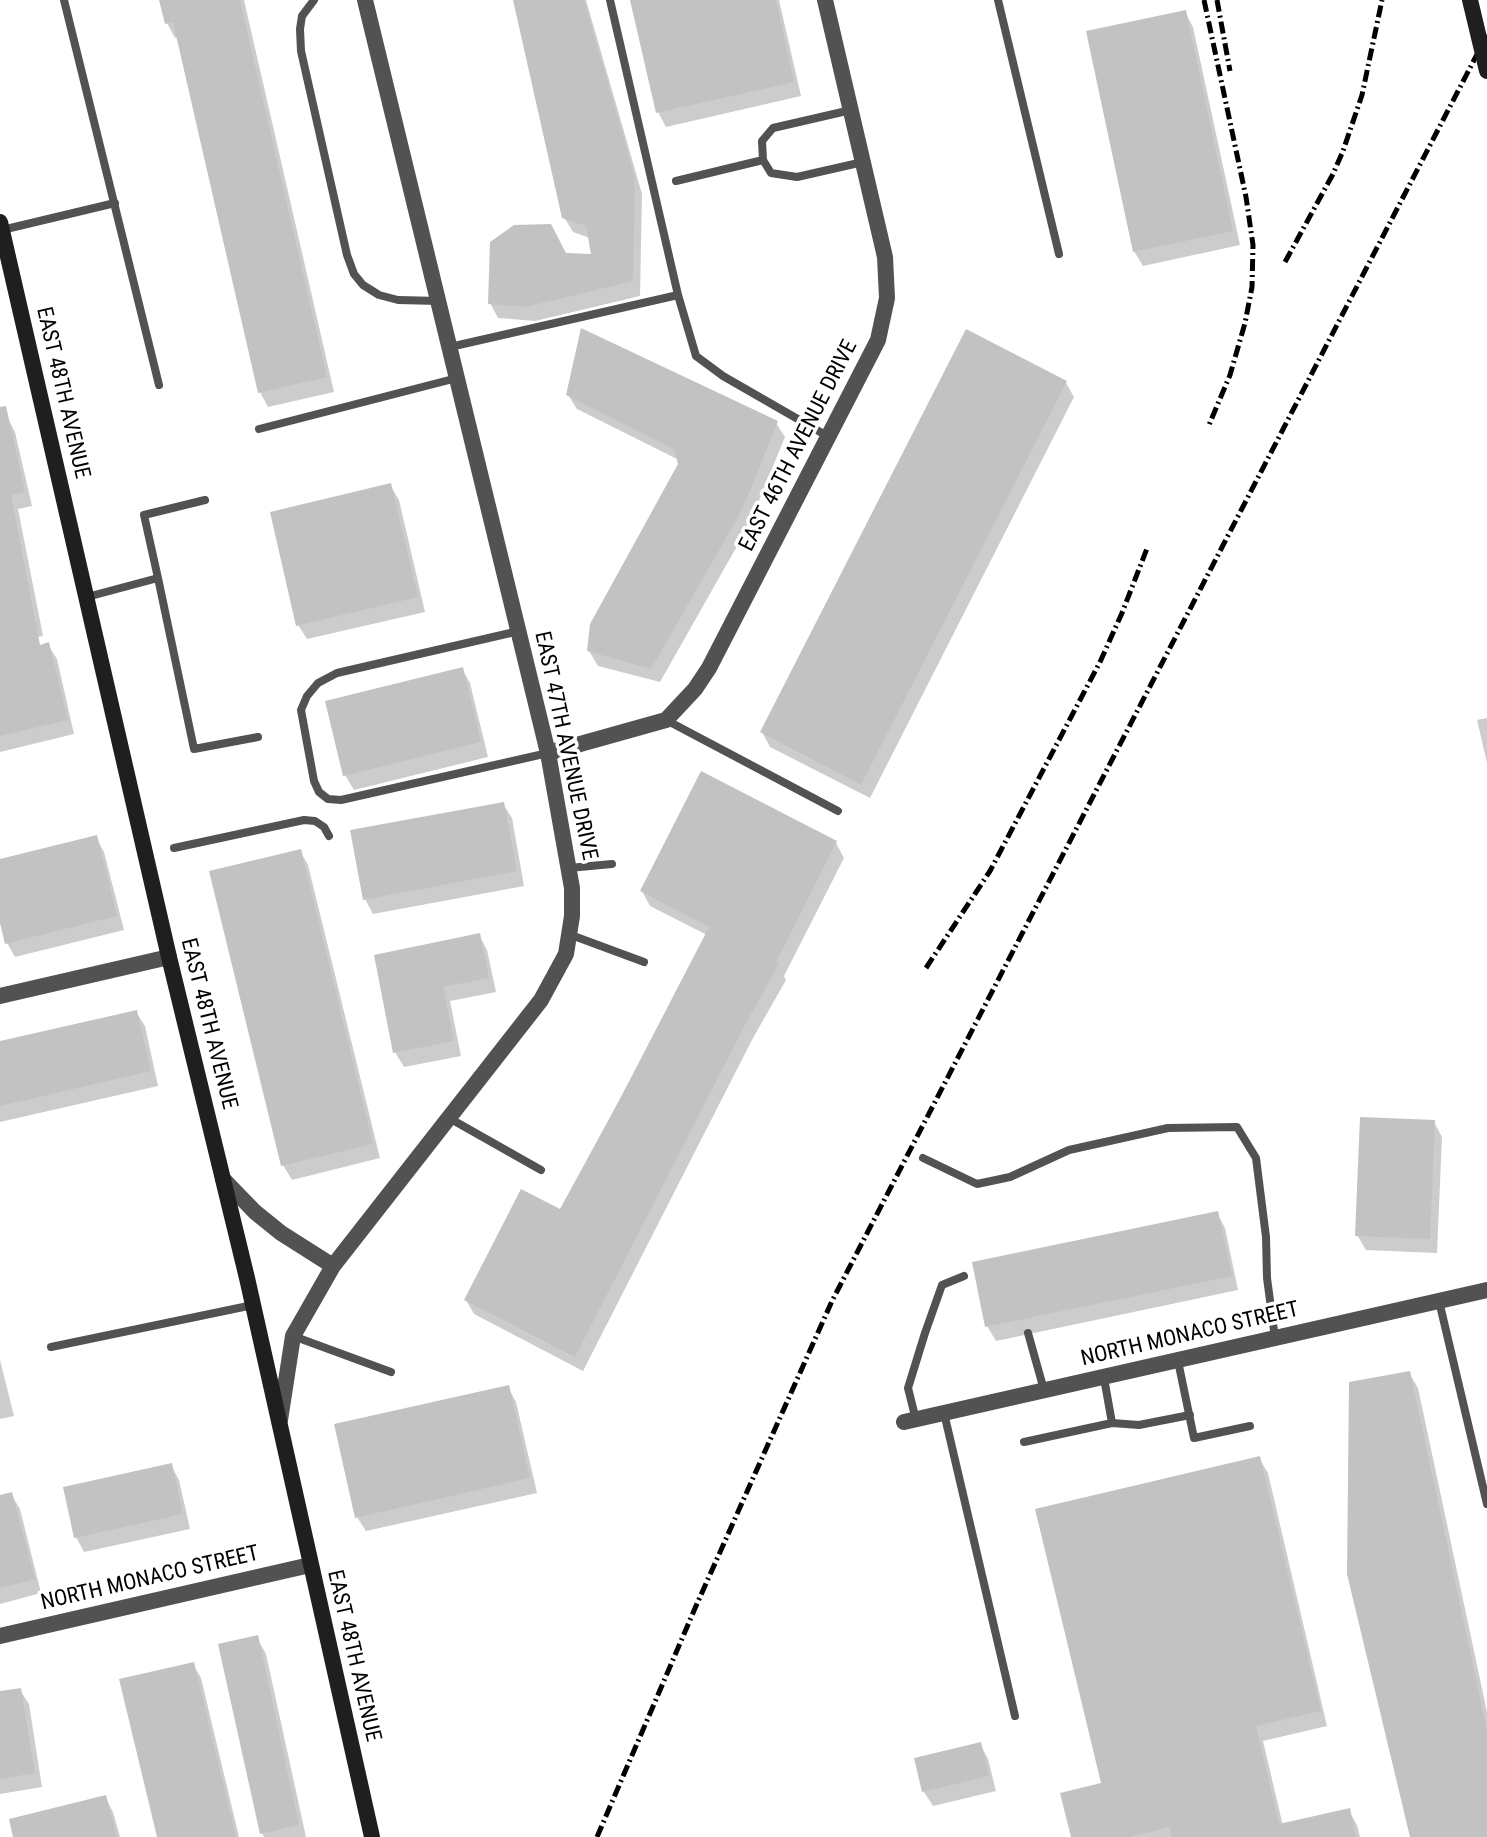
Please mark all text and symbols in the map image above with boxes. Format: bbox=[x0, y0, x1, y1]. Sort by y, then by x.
street label: EAST 48TH AVENUE bbox=[29, 305, 95, 481]
street label: EAST 46TH AVENUE DRIVE bbox=[734, 336, 864, 556]
street label: EAST 47TH AVENUE DRIVE bbox=[528, 629, 602, 863]
street label: EAST 48TH AVENUE bbox=[174, 936, 242, 1112]
street label: NORTH MONACO STREET bbox=[1078, 1297, 1302, 1373]
street label: NORTH MONACO STREET bbox=[38, 1541, 262, 1617]
street label: EAST 48TH AVENUE bbox=[320, 1568, 386, 1744]

